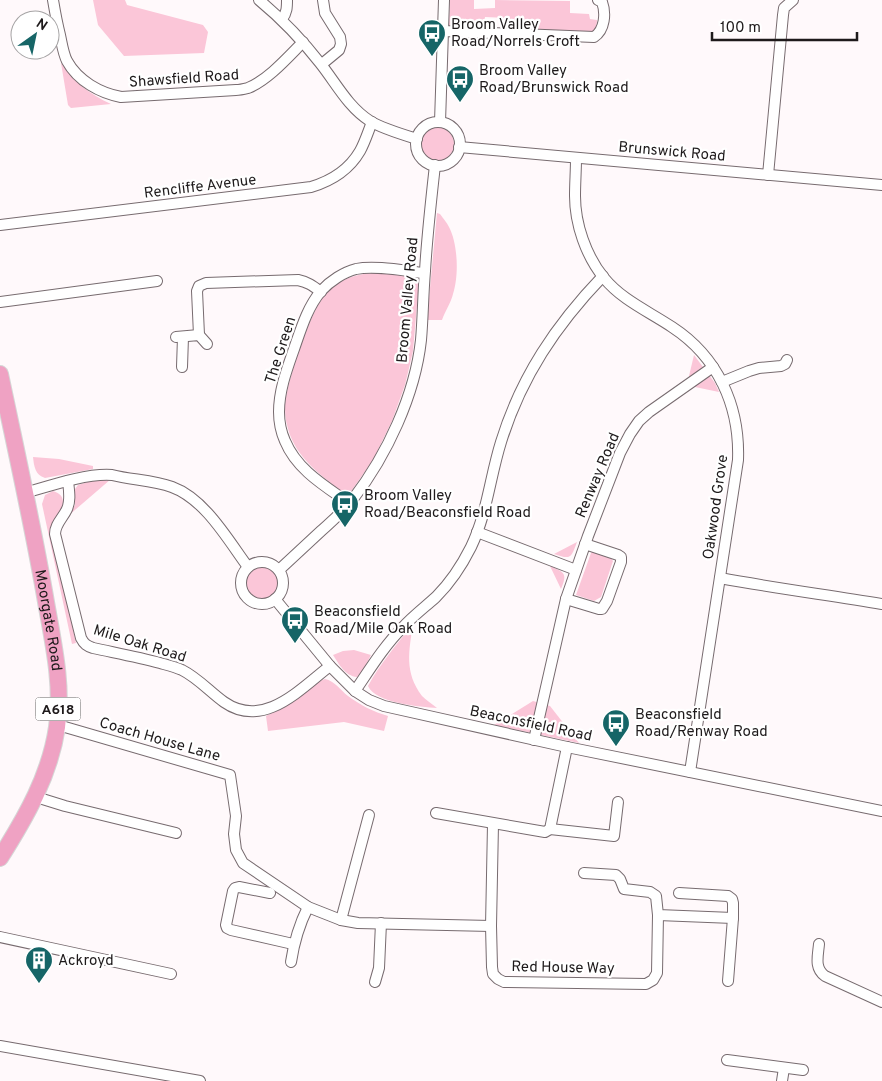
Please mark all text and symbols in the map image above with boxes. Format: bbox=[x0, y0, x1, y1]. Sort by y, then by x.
north arrow bbox=[10, 10, 60, 60]
scale bar bbox=[712, 10, 857, 42]
text: N bbox=[32, 15, 50, 35]
place label: Broom Valley Road/Norrels Croft bbox=[451, 16, 580, 52]
bus stop icon: Broom Valley Road/Norrels Croft bbox=[417, 18, 447, 57]
text: 100 m bbox=[720, 19, 761, 38]
place label: Broom Valley Road/Brunswick Road bbox=[479, 62, 629, 98]
bus stop icon: Broom Valley Road/Brunswick Road bbox=[445, 64, 475, 103]
street label: Shawsfield Road bbox=[128, 66, 240, 93]
street label: Brunswick Road bbox=[617, 138, 726, 167]
street label: Rencliffe Avenue bbox=[143, 171, 257, 204]
street label: Broom Valley Road bbox=[394, 236, 423, 364]
street label: The Green bbox=[262, 314, 301, 387]
street label: Renway Road bbox=[572, 430, 625, 521]
street label: Oakwood Grove bbox=[700, 453, 733, 561]
place label: Broom Valley Road/Beaconsfield Road bbox=[364, 487, 531, 523]
bus stop icon: Broom Valley Road/Beaconsfield Road bbox=[330, 489, 360, 528]
street label: Moorgate Road bbox=[29, 568, 65, 672]
place label: Beaconsfield Road/Mile Oak Road bbox=[314, 603, 452, 639]
bus stop icon: Beaconsfield Road/Mile Oak Road bbox=[280, 605, 310, 644]
street label: Mile Oak Road bbox=[91, 621, 188, 668]
road number: A618 bbox=[36, 698, 80, 721]
street label: Beaconsfield Road bbox=[468, 702, 594, 747]
place label: Beaconsfield Road/Renway Road bbox=[635, 706, 768, 742]
bus stop icon: Beaconsfield Road/Renway Road bbox=[601, 708, 631, 747]
street label: Coach House Lane bbox=[97, 714, 222, 767]
building icon: Ackroyd bbox=[24, 945, 54, 984]
place label: Ackroyd bbox=[58, 952, 114, 971]
street label: Red House Way bbox=[511, 958, 615, 979]

